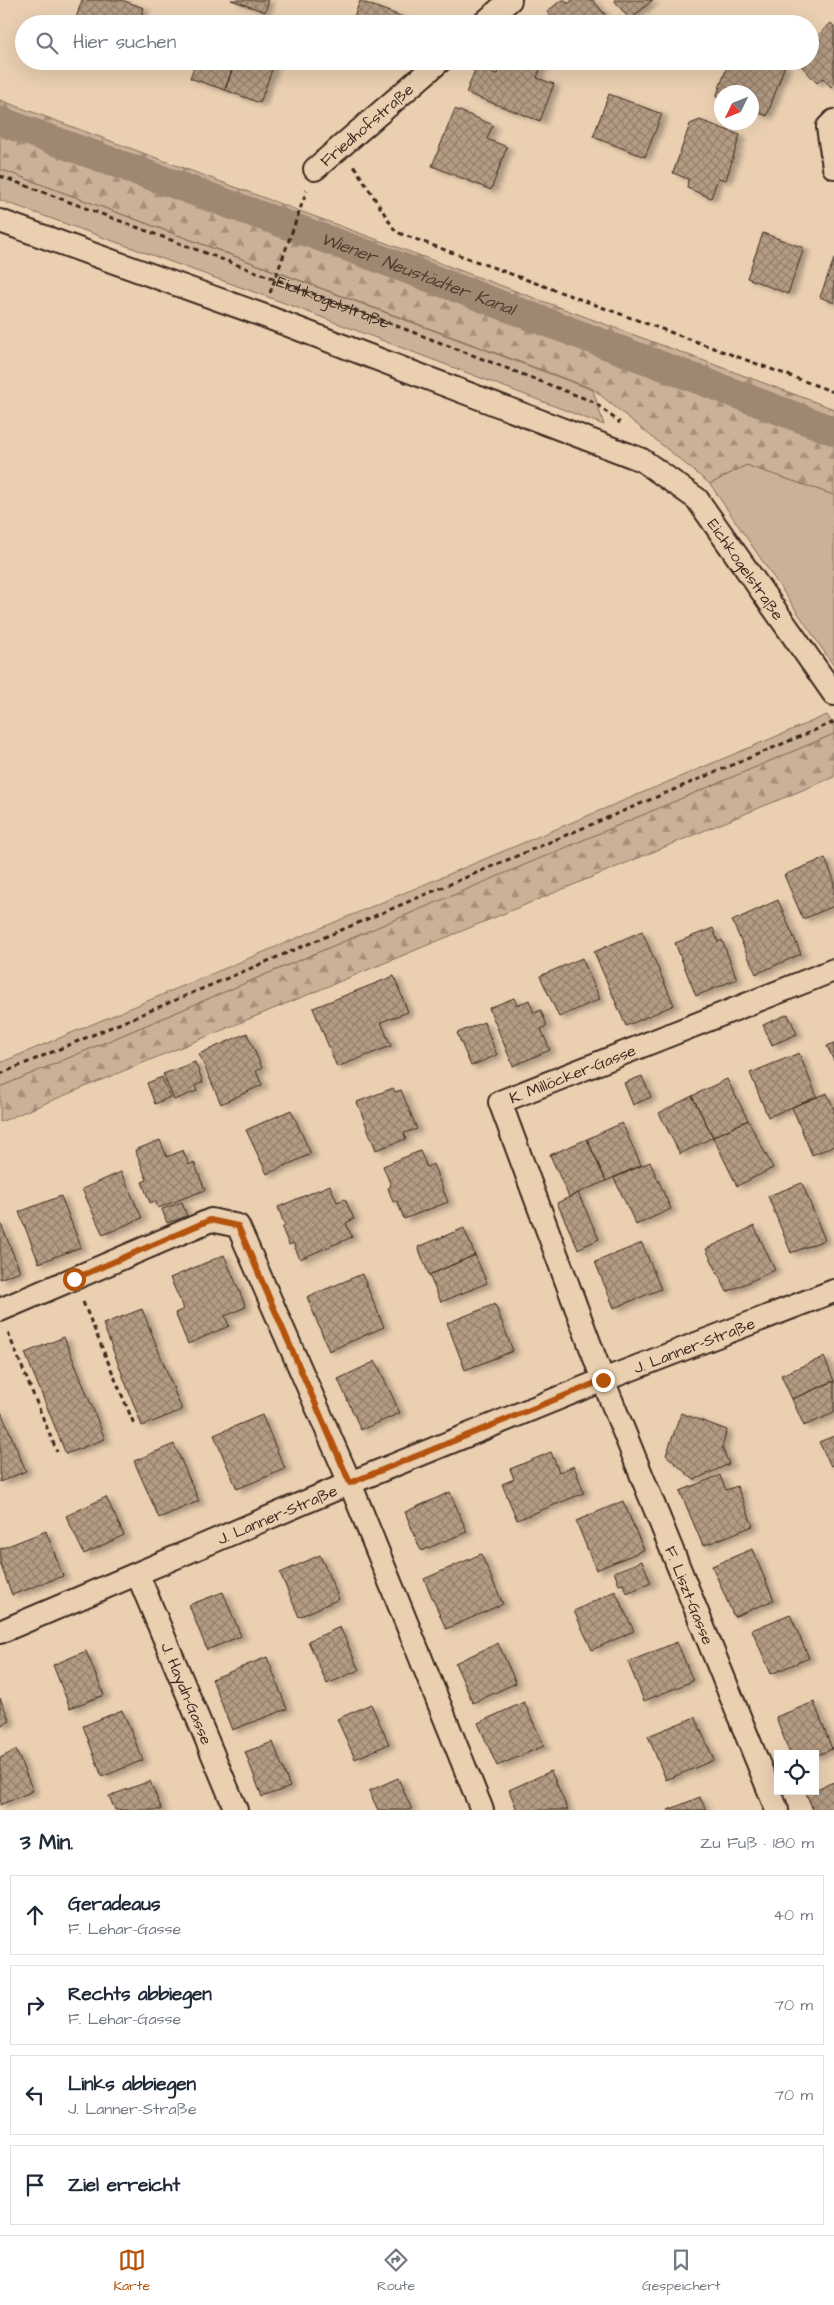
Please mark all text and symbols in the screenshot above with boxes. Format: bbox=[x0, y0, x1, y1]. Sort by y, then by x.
search box bbox=[15, 15, 819, 70]
icon: search bbox=[33, 29, 61, 57]
text: Hier suchen bbox=[73, 29, 176, 56]
street label: Friedhofstraße bbox=[316, 78, 419, 172]
north arrow bbox=[714, 85, 759, 130]
water label: Wiener Neustädter Kanal bbox=[317, 226, 520, 323]
street label: Eichkogelstraße bbox=[273, 271, 393, 334]
street label: Eichkogelstraße bbox=[702, 514, 789, 625]
street label: K. Millöcker-Gasse bbox=[506, 1039, 639, 1109]
route start bbox=[63, 1268, 86, 1291]
street label: J. Lanner-Straße bbox=[630, 1312, 759, 1379]
route end bbox=[592, 1369, 615, 1392]
street label: J. Lanner-Straße bbox=[214, 1480, 341, 1550]
street label: F. Liszt-Gasse bbox=[659, 1543, 719, 1648]
street label: J. Haydn-Gasse bbox=[155, 1639, 218, 1748]
map controls bbox=[774, 1750, 819, 1795]
button: locate bbox=[774, 1750, 819, 1795]
text: 3 Min. bbox=[20, 1828, 73, 1857]
text: Zu Fuß · 180 m bbox=[700, 1832, 814, 1854]
text: Geradeaus bbox=[68, 1891, 160, 1918]
icon: ahead bbox=[21, 1901, 49, 1929]
text: 40 m bbox=[773, 1904, 813, 1926]
text: F. Lehar-Gasse bbox=[68, 1918, 181, 1940]
text: Rechts abbiegen bbox=[68, 1981, 212, 2008]
icon: right bbox=[21, 1991, 49, 2019]
text: 70 m bbox=[774, 1994, 813, 2016]
text: F. Lehar-Gasse bbox=[68, 2008, 181, 2030]
text: Links abbiegen bbox=[68, 2071, 196, 2098]
icon: left bbox=[21, 2081, 49, 2109]
text: 70 m bbox=[774, 2084, 813, 2106]
text: J. Lanner-Straße bbox=[68, 2098, 197, 2120]
icon: arrive bbox=[21, 2171, 49, 2199]
text: Ziel erreicht bbox=[68, 2172, 180, 2199]
tab: Karte bbox=[113, 2246, 150, 2296]
tab: Route bbox=[377, 2246, 415, 2296]
tab: Gespeichert bbox=[642, 2246, 721, 2296]

